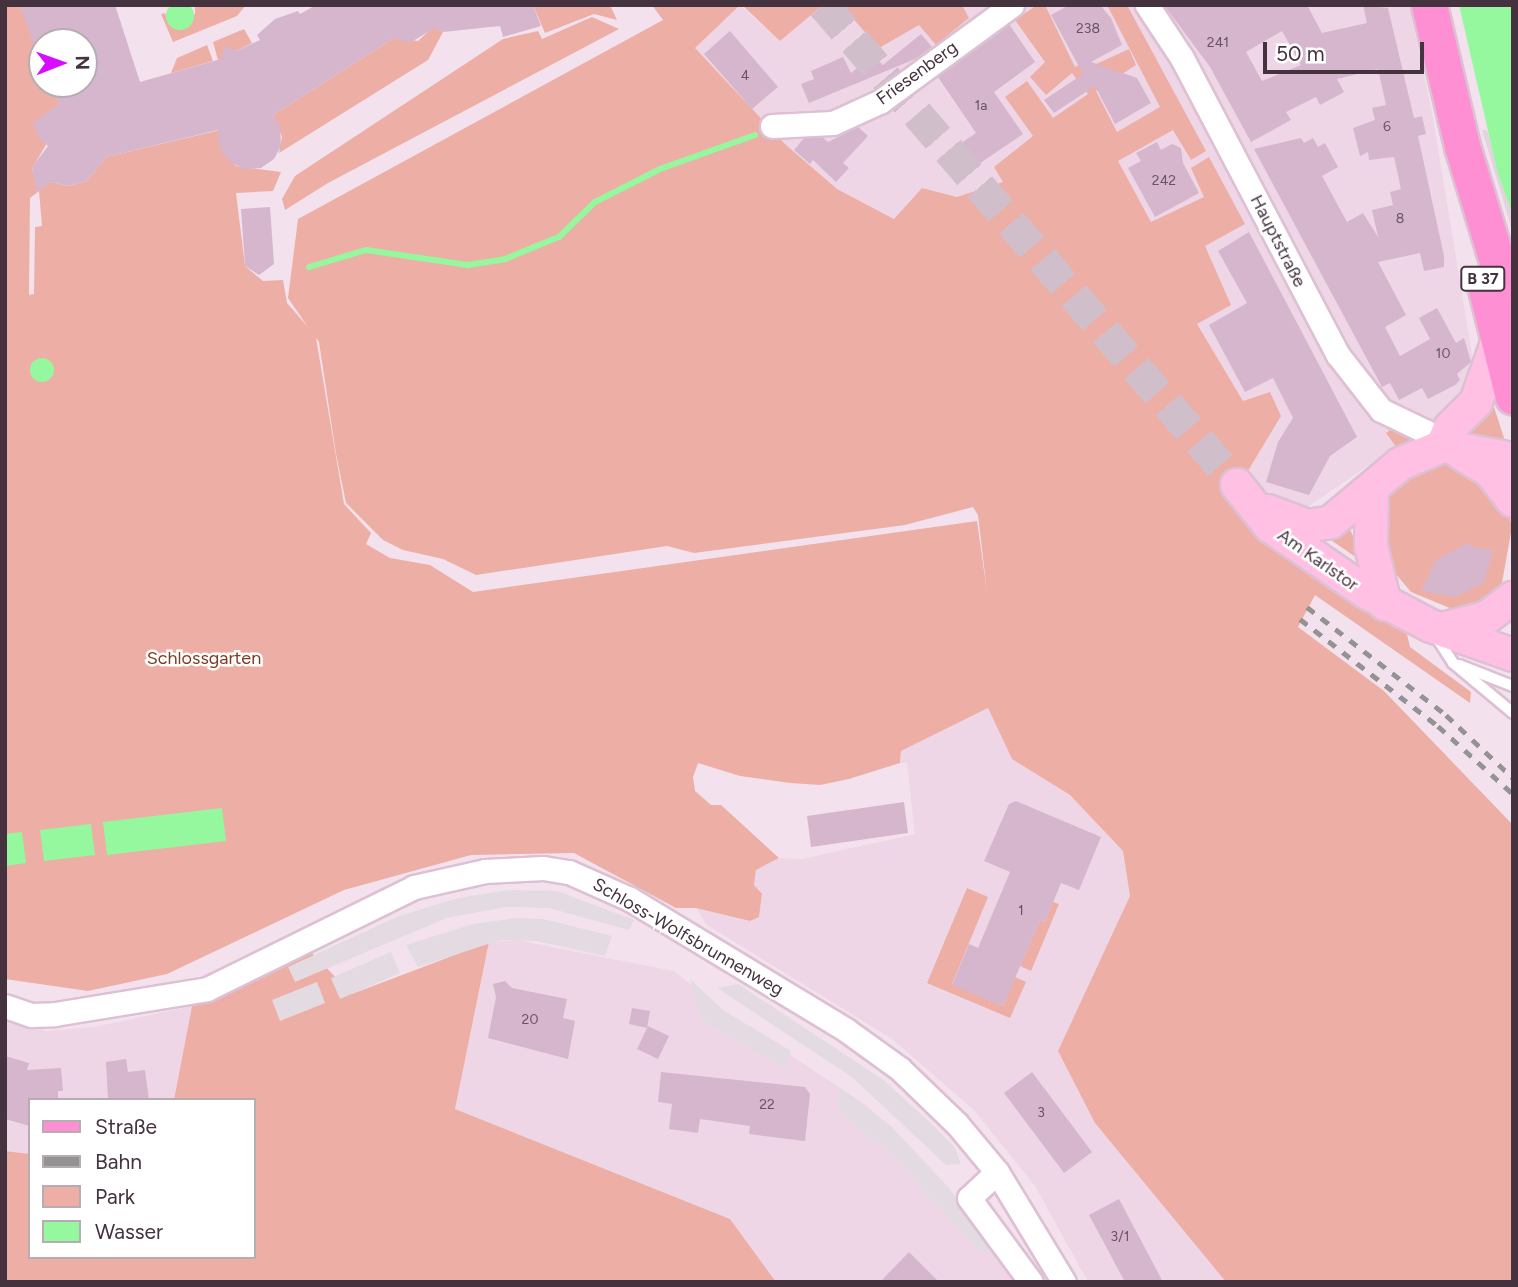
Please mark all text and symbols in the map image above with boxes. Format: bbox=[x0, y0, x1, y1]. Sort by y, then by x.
house number: 238 bbox=[1076, 21, 1100, 37]
north arrow bbox=[28, 28, 98, 98]
scale bar bbox=[1266, 28, 1427, 72]
house number: 241 bbox=[1207, 35, 1229, 51]
street label: Friesenberg bbox=[872, 36, 962, 110]
text: 50 m bbox=[1276, 41, 1325, 66]
text: N bbox=[71, 55, 94, 70]
house number: 4 bbox=[741, 68, 749, 84]
house number: 1a bbox=[975, 98, 987, 114]
house number: 6 bbox=[1383, 119, 1391, 135]
house number: 242 bbox=[1152, 173, 1176, 189]
street label: Hauptstraße bbox=[1246, 191, 1310, 291]
house number: 8 bbox=[1396, 211, 1404, 227]
road number: B 37 bbox=[1460, 266, 1506, 292]
house number: 10 bbox=[1436, 346, 1450, 362]
street label: Am Karlstor bbox=[1273, 524, 1363, 596]
park label: Schlossgarten bbox=[147, 647, 261, 669]
street label: Schloss-Wolfsbrunnenweg bbox=[589, 874, 787, 1000]
house number: 1 bbox=[1018, 903, 1024, 919]
house number: 20 bbox=[522, 1012, 538, 1028]
house number: 22 bbox=[759, 1097, 775, 1113]
legend bbox=[28, 1098, 256, 1259]
house number: 3 bbox=[1037, 1105, 1045, 1121]
text: Straße bbox=[95, 1114, 157, 1139]
text: Bahn bbox=[95, 1149, 142, 1174]
text: Park bbox=[95, 1184, 135, 1209]
text: Wasser bbox=[95, 1219, 163, 1244]
house number: 3/1 bbox=[1111, 1229, 1129, 1245]

